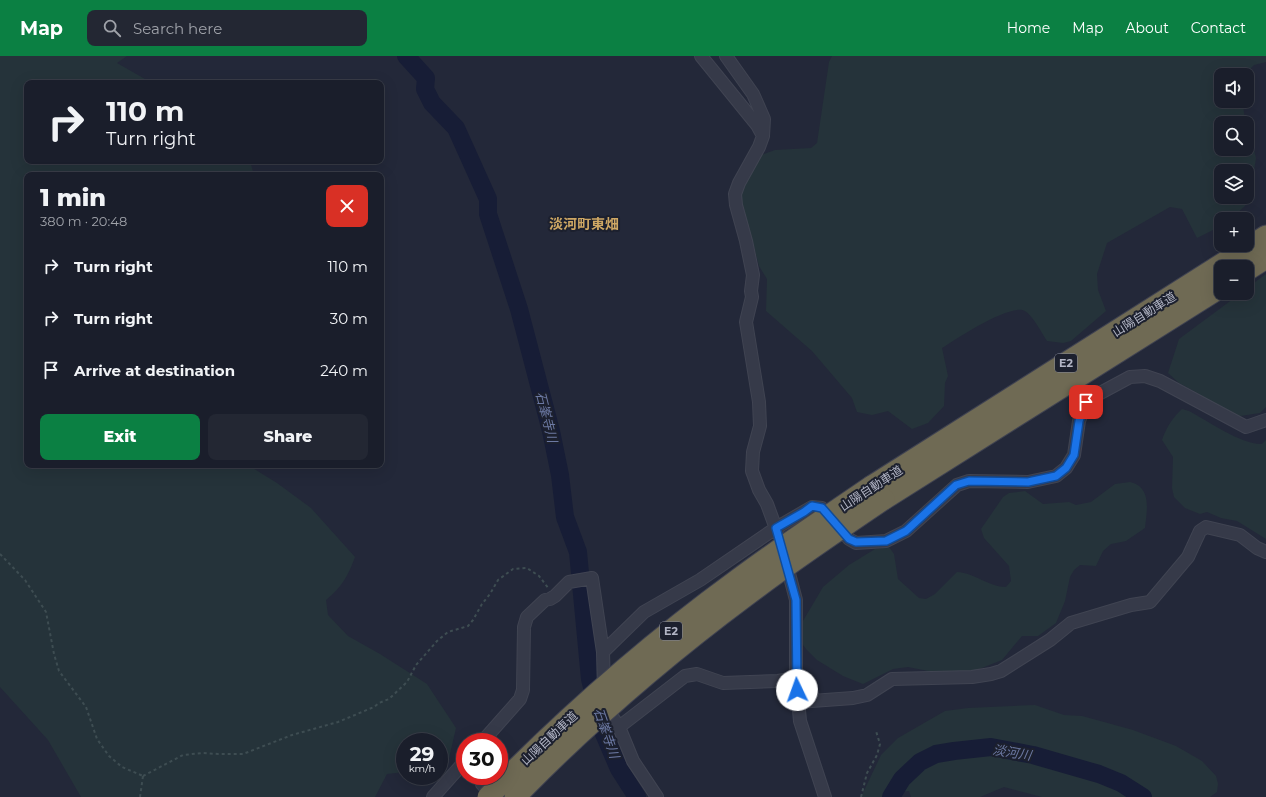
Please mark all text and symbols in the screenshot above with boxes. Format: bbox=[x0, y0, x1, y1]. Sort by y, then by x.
search box bbox=[87, 10, 367, 46]
text: Map bbox=[20, 17, 63, 40]
icon: search bbox=[101, 17, 123, 39]
text: Search here bbox=[133, 19, 222, 38]
text: Home bbox=[1007, 19, 1050, 37]
text: Map bbox=[1072, 19, 1103, 37]
text: About bbox=[1125, 19, 1169, 37]
text: Contact bbox=[1191, 19, 1246, 37]
map controls bbox=[1214, 68, 1254, 300]
button: sound bbox=[1214, 68, 1254, 108]
text: 110 m bbox=[106, 94, 184, 128]
icon: right bbox=[40, 96, 92, 148]
button: search bbox=[1214, 116, 1254, 156]
text: Turn right bbox=[106, 128, 196, 150]
button: layers bbox=[1214, 164, 1254, 204]
text: 1 min bbox=[40, 183, 106, 212]
button: close bbox=[326, 185, 368, 227]
button: + bbox=[1214, 212, 1254, 252]
text: 380 m · 20:48 bbox=[40, 213, 127, 229]
district label: 淡河町東畑 bbox=[549, 215, 619, 233]
icon: right bbox=[40, 255, 62, 277]
text: Turn right bbox=[74, 257, 153, 276]
text: 110 m bbox=[327, 257, 368, 276]
button: − bbox=[1214, 260, 1254, 300]
street label: 山陽自動車道 bbox=[1109, 289, 1179, 339]
icon: right bbox=[40, 307, 62, 329]
text: Turn right bbox=[74, 309, 153, 328]
text: 30 m bbox=[330, 309, 368, 328]
road number: E2 bbox=[1055, 354, 1077, 372]
icon: arrive bbox=[40, 359, 62, 381]
text: Arrive at destination bbox=[74, 361, 235, 380]
text: 240 m bbox=[320, 361, 368, 380]
pin bbox=[1069, 385, 1103, 419]
water label: 石峯寺川 bbox=[533, 390, 562, 446]
icon: arrive bbox=[1075, 391, 1097, 413]
button: Exit bbox=[40, 414, 200, 460]
button: Share bbox=[208, 414, 368, 460]
street label: 山陽自動車道 bbox=[837, 462, 905, 514]
road number: E2 bbox=[660, 622, 682, 640]
position arrow bbox=[776, 669, 818, 711]
water label: 石峯寺川 bbox=[591, 706, 624, 762]
street label: 山陽自動車道 bbox=[518, 708, 580, 768]
speed limit sign: 30 bbox=[456, 733, 508, 785]
water label: 淡河川 bbox=[991, 741, 1034, 763]
text: 29 bbox=[410, 742, 434, 766]
text: km/h bbox=[409, 762, 435, 775]

